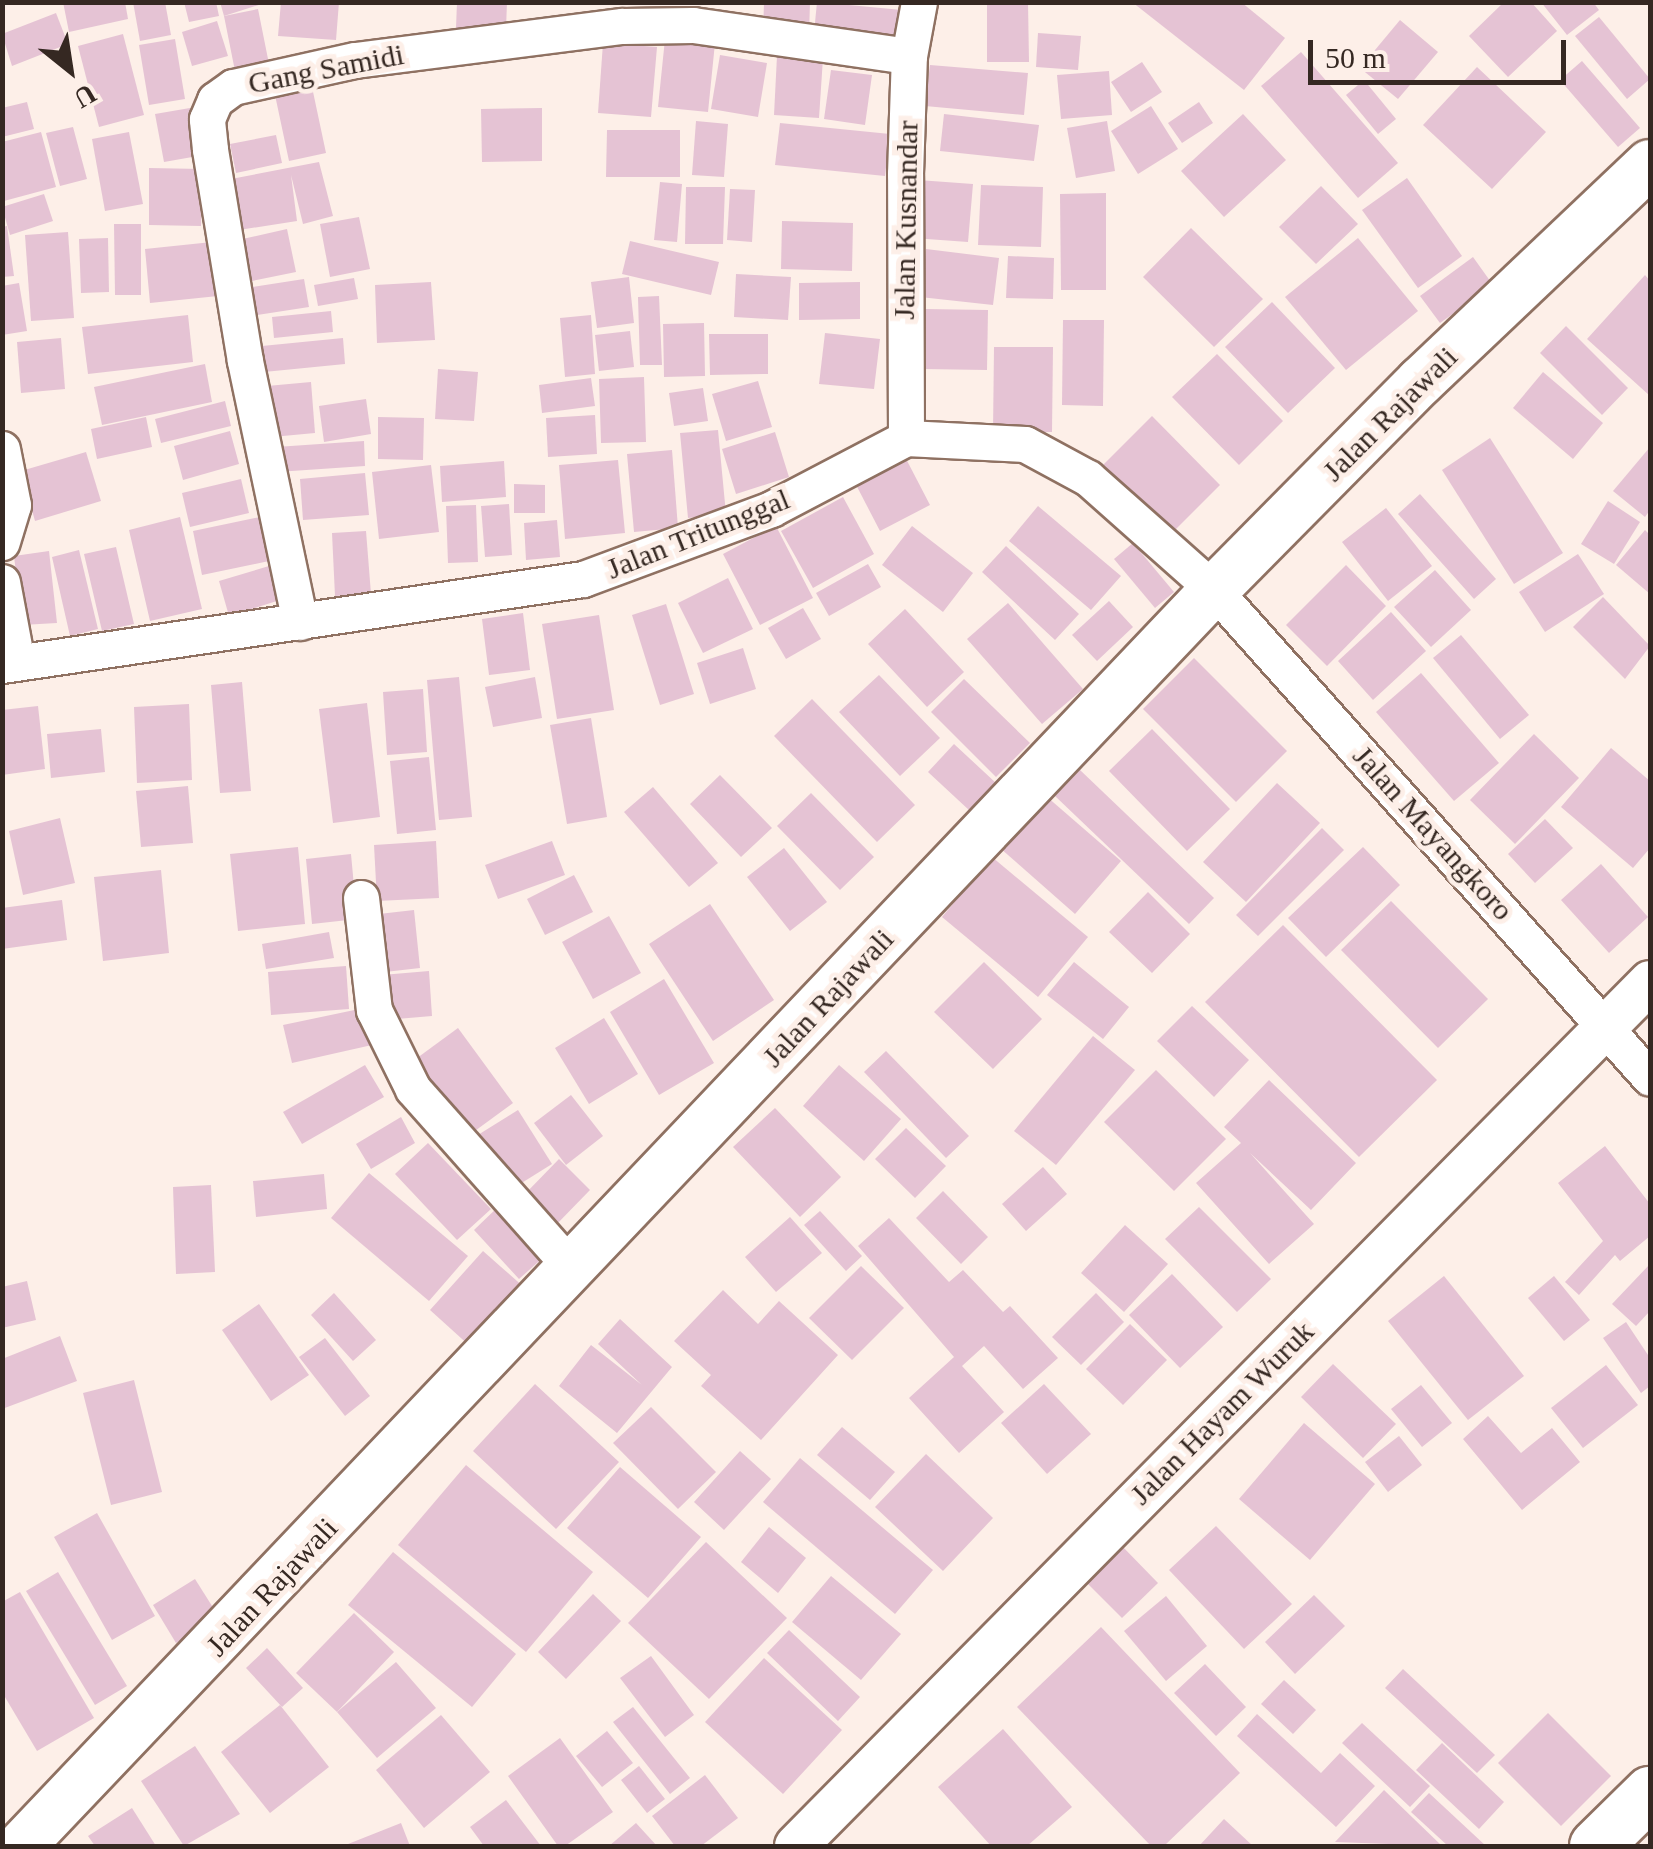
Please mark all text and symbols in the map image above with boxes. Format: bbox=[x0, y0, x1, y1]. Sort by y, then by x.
north arrow bbox=[20, 20, 120, 120]
scale bar bbox=[1313, 20, 1570, 82]
street label: Gang Samidi bbox=[245, 36, 407, 102]
text: 50 m bbox=[1325, 41, 1386, 74]
text: U bbox=[69, 78, 102, 115]
street label: Jalan Kusnandar bbox=[886, 120, 926, 320]
street label: Jalan Rajawali bbox=[1315, 339, 1465, 489]
street label: Jalan Tritunggal bbox=[601, 481, 795, 587]
street label: Jalan Mayangkoro bbox=[1345, 738, 1521, 928]
street label: Jalan Rajawali bbox=[755, 921, 901, 1075]
street label: Jalan Hayam Wuruk bbox=[1123, 1314, 1321, 1512]
street label: Jalan Rajawali bbox=[199, 1510, 345, 1664]

